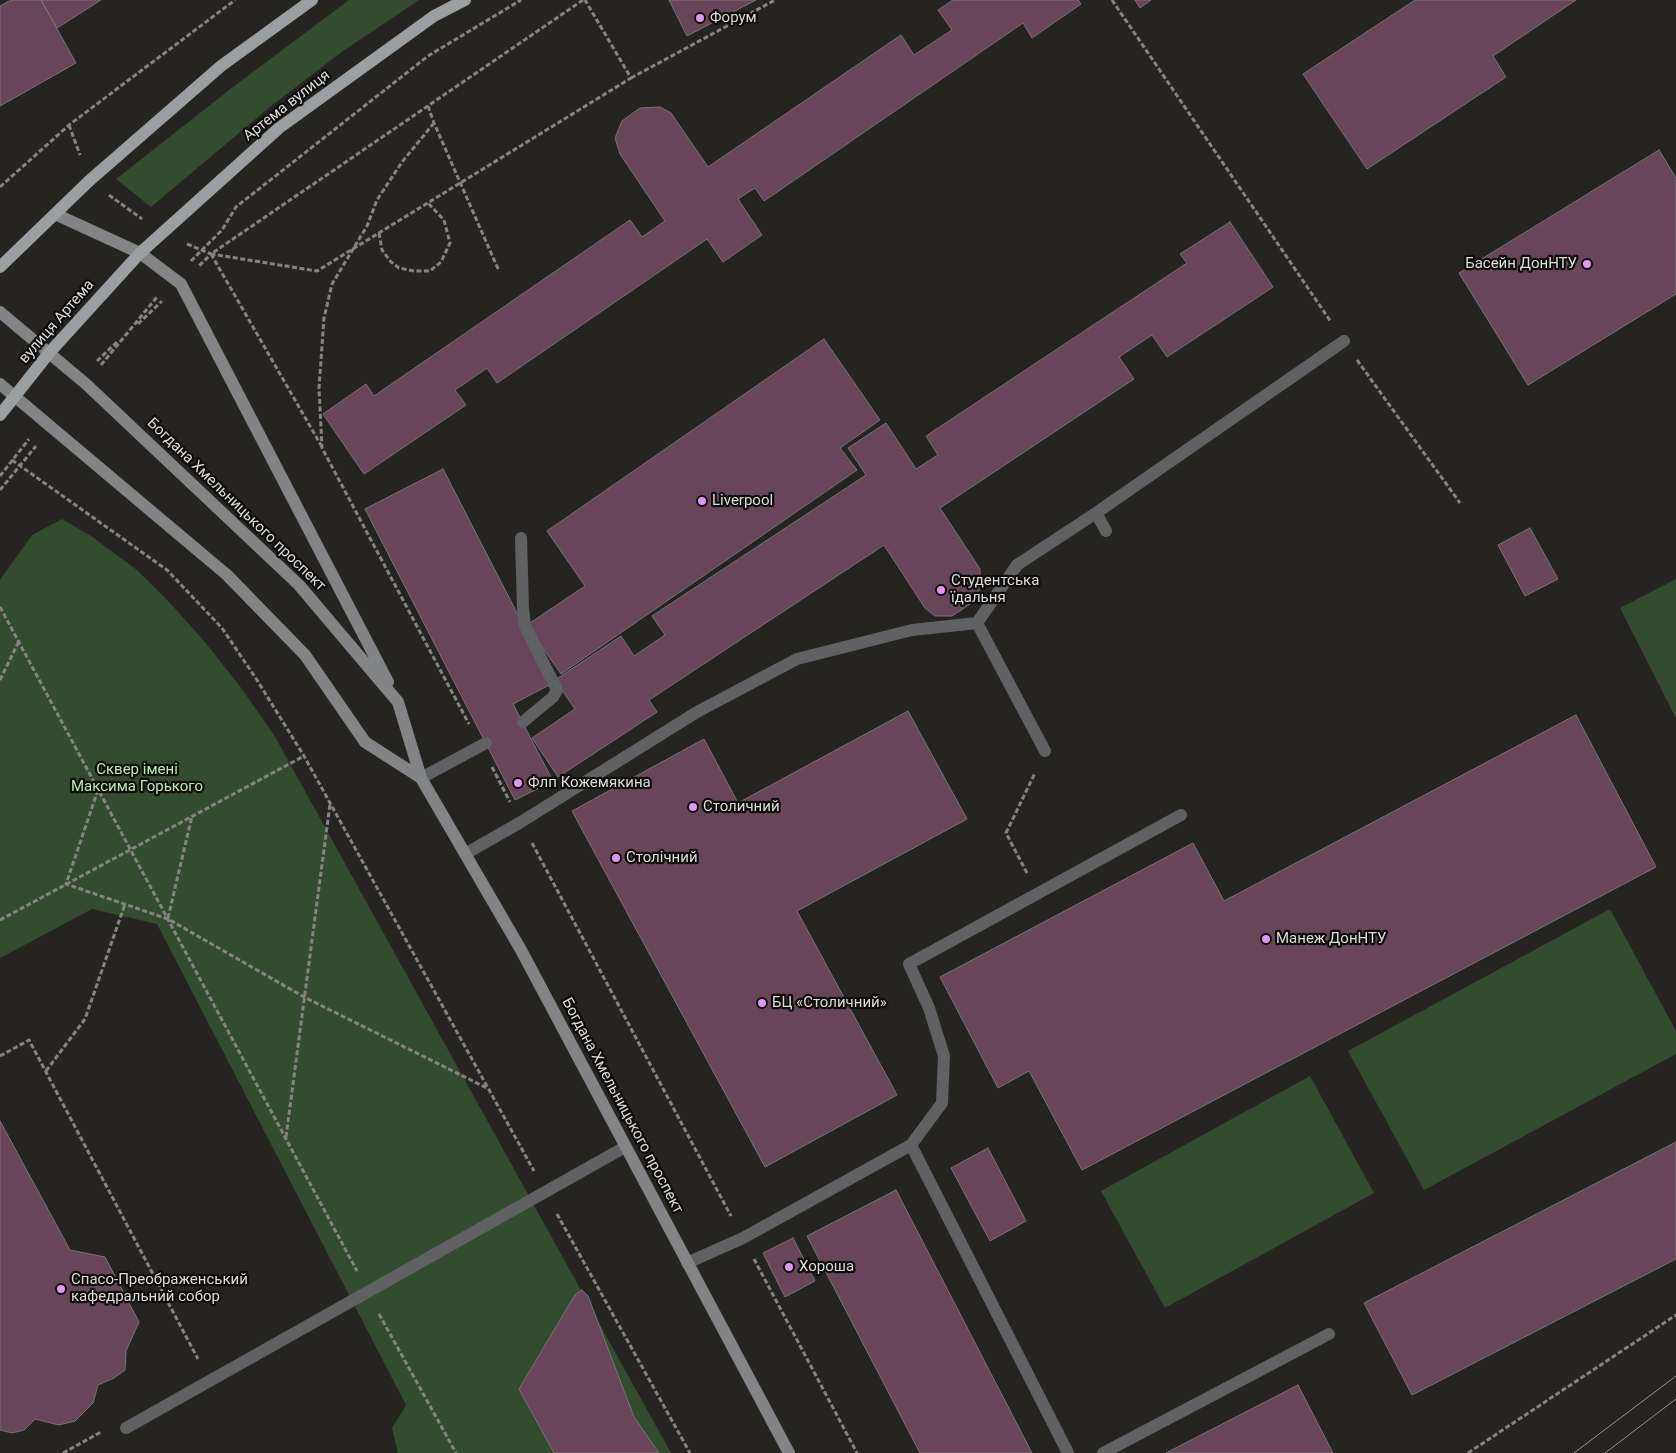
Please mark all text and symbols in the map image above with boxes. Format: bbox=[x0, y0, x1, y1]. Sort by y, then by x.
place label: Форум bbox=[710, 9, 757, 27]
marker: Форум bbox=[694, 12, 706, 24]
street label: Артема вулиця bbox=[240, 67, 334, 145]
place label: Басейн ДонНТУ bbox=[1465, 255, 1577, 273]
marker: Басейн ДонНТУ bbox=[1581, 258, 1593, 270]
street label: вулиця Артема bbox=[16, 276, 98, 368]
street label: Богдана Хмельницького проспект bbox=[143, 415, 329, 595]
place label: Liverpool bbox=[712, 492, 773, 510]
marker: Liverpool bbox=[696, 495, 708, 507]
place label: Студентська їдальня bbox=[951, 572, 1039, 607]
marker: Студентська їдальня bbox=[935, 584, 947, 596]
park label: Сквер імені Максима Горького bbox=[71, 761, 203, 796]
place label: Флп Кожемякина bbox=[528, 774, 651, 792]
marker: Флп Кожемякина bbox=[512, 777, 524, 789]
place label: Столичний bbox=[703, 798, 780, 816]
marker: Столичний bbox=[687, 801, 699, 813]
place label: Столічний bbox=[626, 849, 698, 867]
marker: Столічний bbox=[610, 852, 622, 864]
place label: Манеж ДонНТУ bbox=[1276, 930, 1386, 948]
marker: Манеж ДонНТУ bbox=[1260, 933, 1272, 945]
place label: БЦ «Столичний» bbox=[772, 994, 887, 1012]
street label: Богдана Хмельницького проспект bbox=[557, 995, 687, 1217]
marker: БЦ «Столичний» bbox=[756, 997, 768, 1009]
place label: Хороша bbox=[799, 1258, 854, 1276]
marker: Хороша bbox=[783, 1261, 795, 1273]
place label: Спасо-Преображенський кафедральний собор bbox=[71, 1271, 248, 1306]
marker: Спасо-Преображенський кафедральний собор bbox=[55, 1283, 67, 1295]

